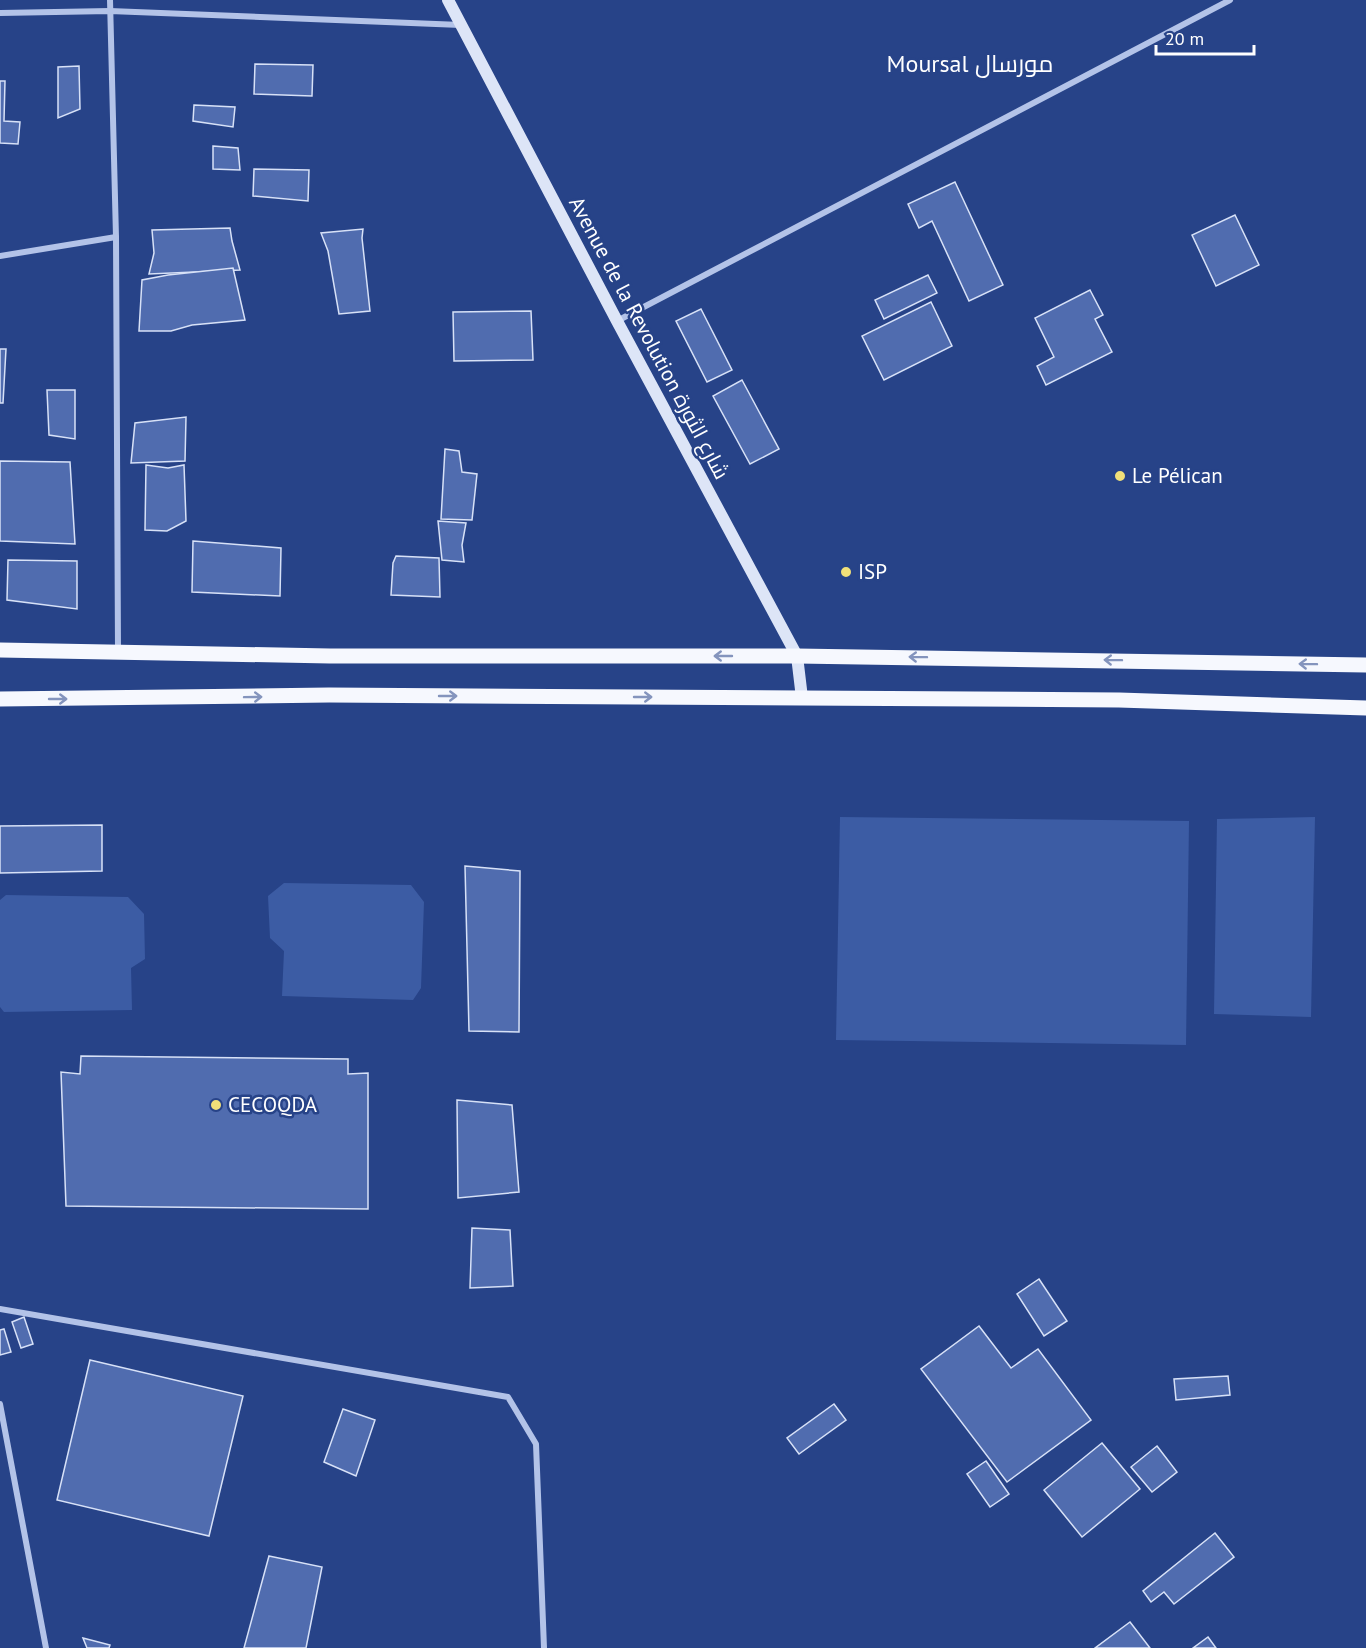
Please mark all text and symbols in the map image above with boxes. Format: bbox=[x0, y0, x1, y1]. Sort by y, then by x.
scale bar bbox=[1156, 18, 1254, 56]
text: 20 m bbox=[1165, 27, 1204, 50]
district label: Moursal مورسال bbox=[887, 48, 1053, 79]
street label: Avenue de la Revolution شارع الثورة bbox=[562, 192, 736, 484]
place label: Le Pélican bbox=[1132, 462, 1223, 489]
marker: Le Pélican bbox=[1113, 469, 1127, 483]
place label: ISP bbox=[858, 558, 887, 585]
marker: ISP bbox=[839, 565, 853, 579]
one-way arrow bbox=[713, 650, 733, 662]
one-way arrow bbox=[908, 652, 928, 663]
one-way arrow bbox=[1103, 654, 1123, 666]
one-way arrow bbox=[1298, 658, 1318, 669]
one-way arrow bbox=[438, 690, 458, 702]
one-way arrow bbox=[243, 691, 263, 703]
one-way arrow bbox=[633, 691, 653, 703]
one-way arrow bbox=[48, 693, 68, 705]
place label: CECOQDA bbox=[228, 1091, 318, 1118]
marker: CECOQDA bbox=[209, 1098, 223, 1112]

